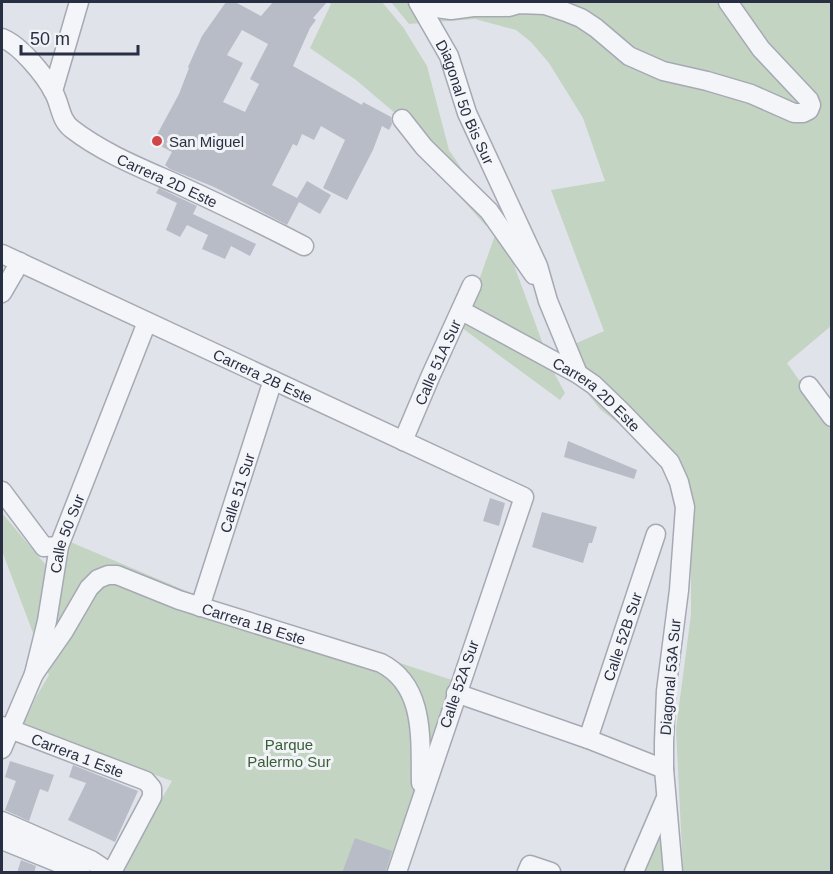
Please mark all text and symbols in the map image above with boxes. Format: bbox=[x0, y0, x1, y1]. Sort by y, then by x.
scale bar bbox=[21, 18, 138, 56]
text: 50 m bbox=[30, 29, 70, 49]
street label: Diagonal 50 Bis Sur bbox=[433, 37, 498, 167]
place label: San Miguel bbox=[169, 133, 244, 150]
marker: San Miguel bbox=[150, 134, 164, 148]
street label: Carrera 2D Este bbox=[114, 150, 220, 210]
street label: Calle 51A Sur bbox=[411, 317, 464, 407]
street label: Carrera 2B Este bbox=[211, 345, 315, 406]
street label: Carrera 2D Este bbox=[550, 354, 644, 434]
street label: Calle 51 Sur bbox=[216, 451, 257, 535]
street label: Calle 50 Sur bbox=[46, 491, 87, 574]
street label: Calle 52B Sur bbox=[599, 590, 645, 683]
street label: Carrera 1B Este bbox=[200, 599, 308, 648]
street label: Diagonal 53A Sur bbox=[656, 618, 684, 736]
street label: Calle 52A Sur bbox=[436, 638, 482, 730]
street label: Carrera 1 Este bbox=[29, 730, 126, 780]
park label: Parque Palermo Sur bbox=[247, 736, 331, 770]

